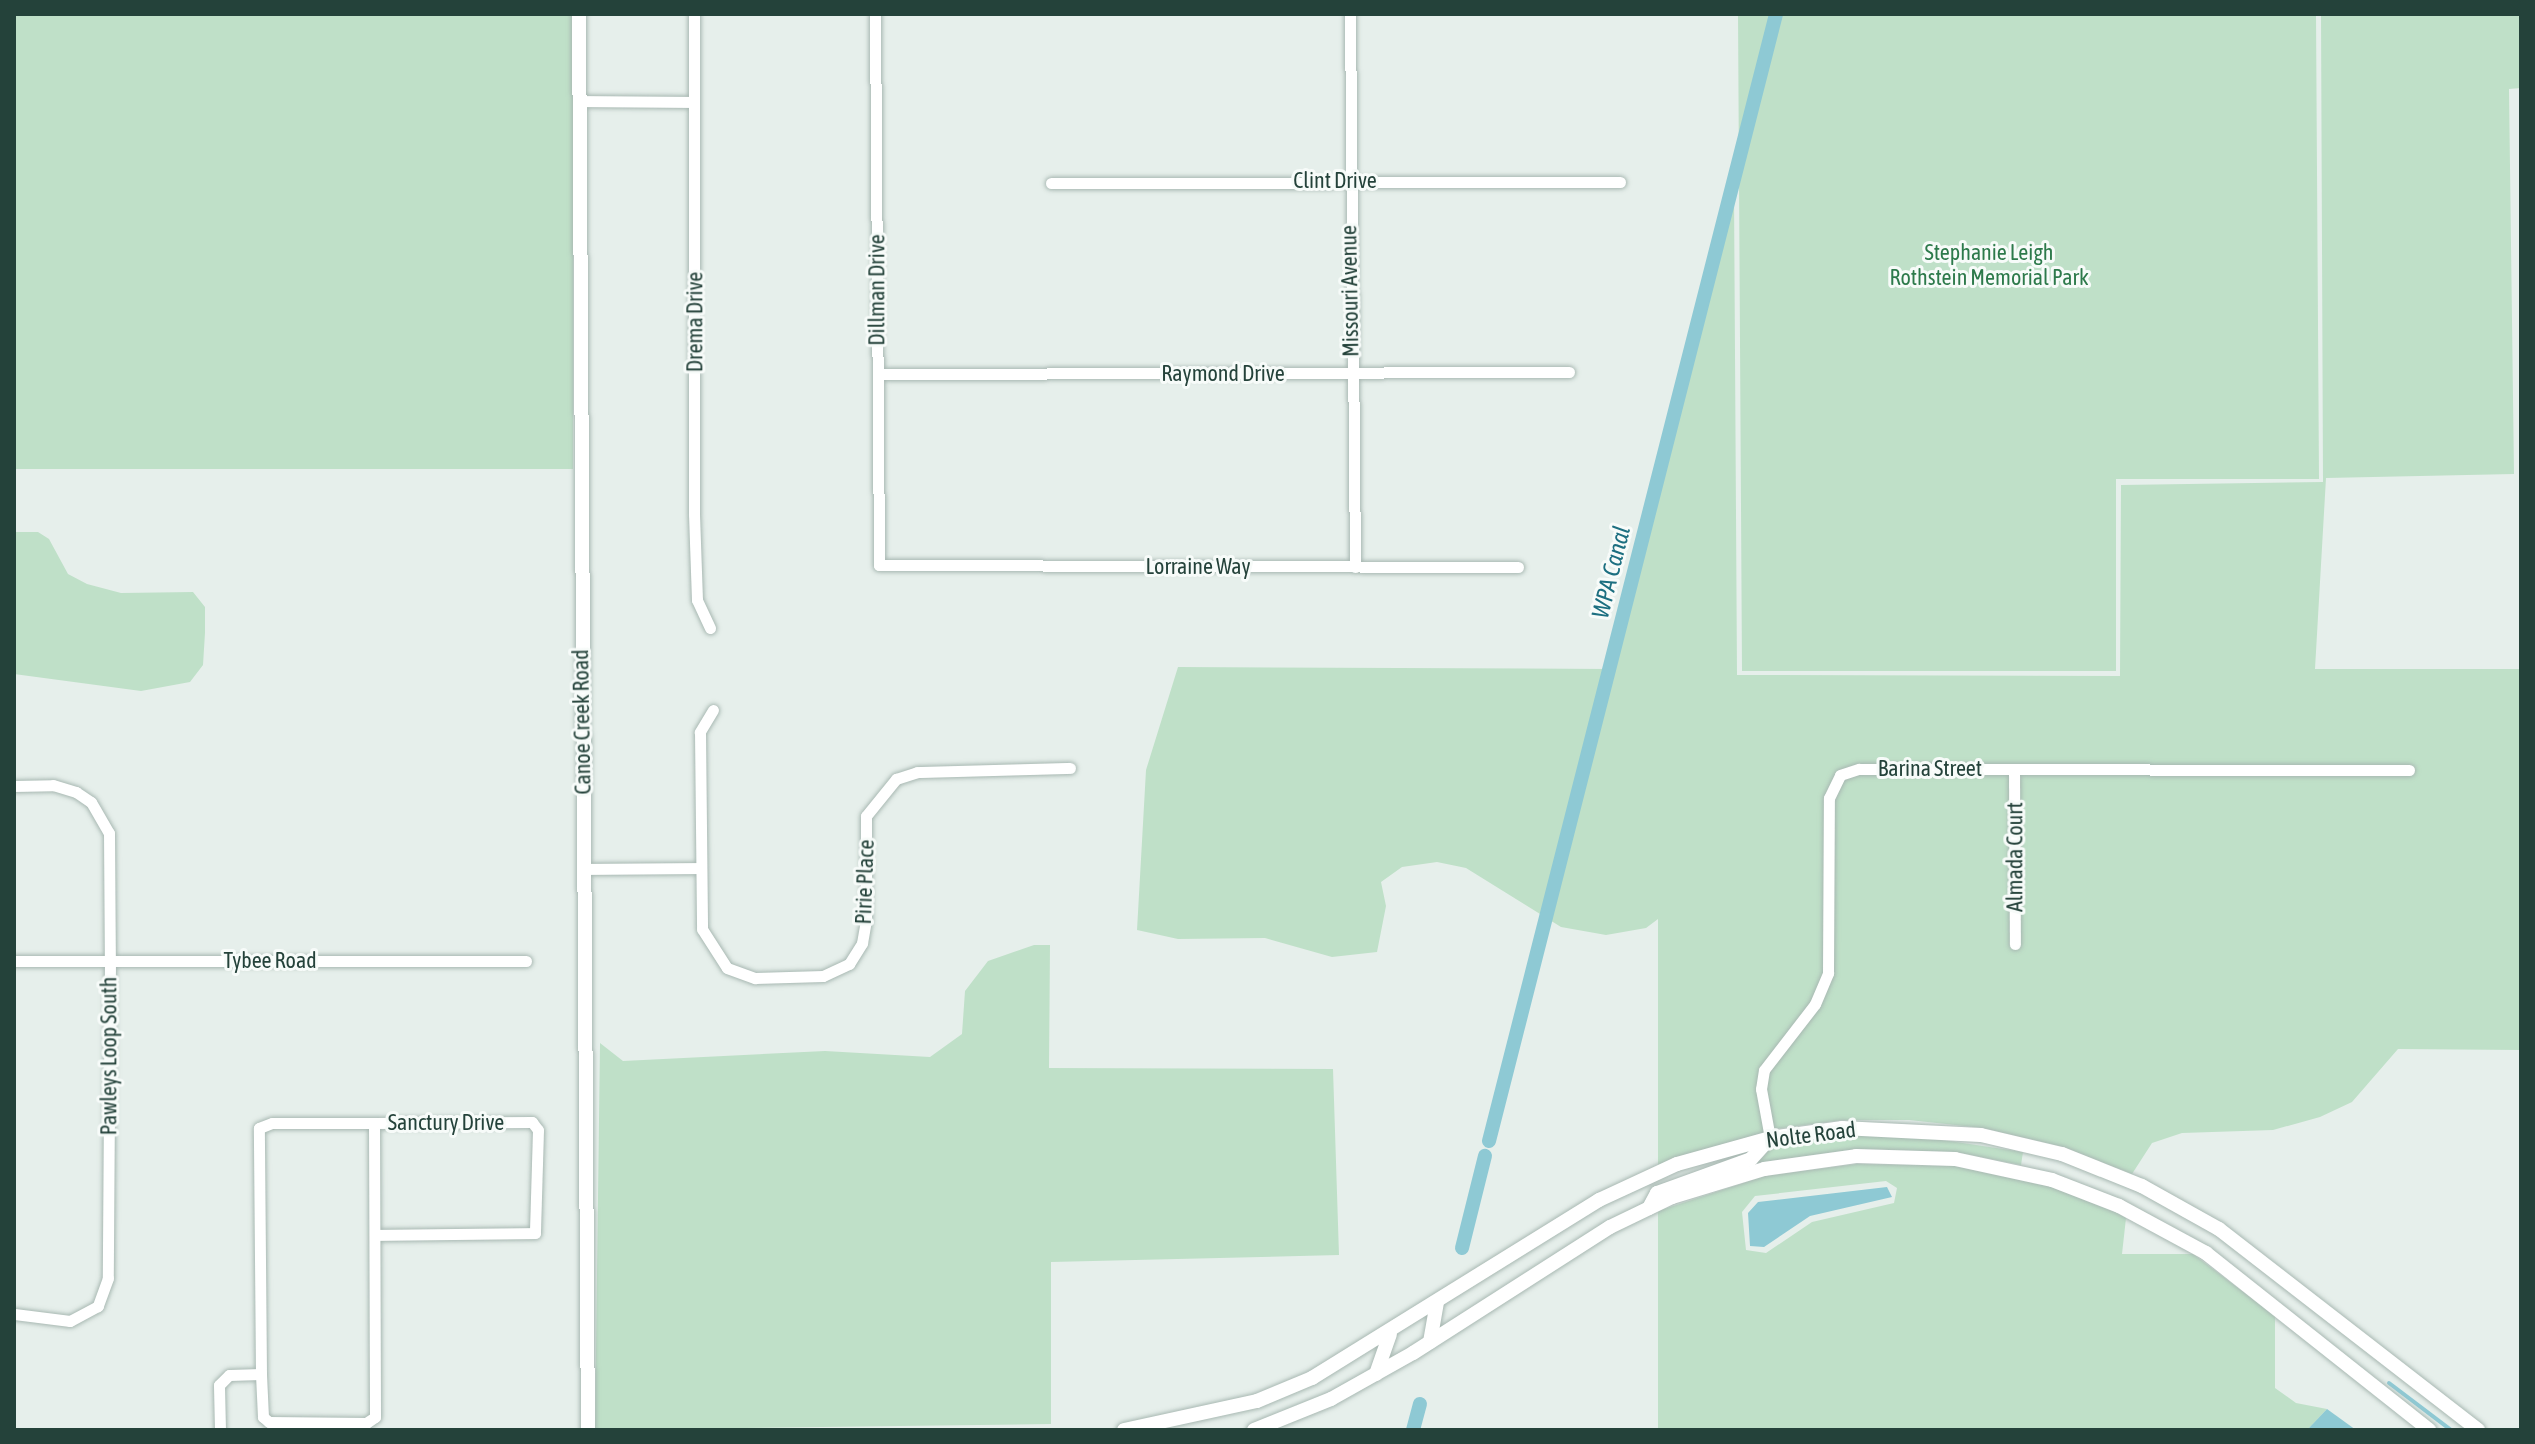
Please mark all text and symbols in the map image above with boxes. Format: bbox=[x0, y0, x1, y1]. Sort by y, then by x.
street label: Clint Drive bbox=[1293, 168, 1377, 194]
street label: Missouri Avenue bbox=[1336, 225, 1364, 357]
street label: Dillman Drive bbox=[864, 234, 890, 346]
park label: Stephanie Leigh Rothstein Memorial Park bbox=[1889, 239, 2089, 290]
street label: Drema Drive bbox=[682, 272, 708, 372]
street label: Raymond Drive bbox=[1161, 361, 1285, 387]
water label: WPA Canal bbox=[1586, 523, 1636, 621]
street label: Lorraine Way bbox=[1146, 554, 1250, 580]
street label: Canoe Creek Road bbox=[568, 649, 596, 795]
street label: Barina Street bbox=[1878, 756, 1982, 782]
street label: Almada Court bbox=[2002, 802, 2028, 912]
street label: Pirie Place bbox=[850, 839, 880, 925]
street label: Tybee Road bbox=[223, 948, 317, 974]
street label: Pawleys Loop South bbox=[96, 977, 122, 1135]
street label: Sanctury Drive bbox=[388, 1110, 504, 1136]
street label: Nolte Road bbox=[1765, 1116, 1857, 1154]

